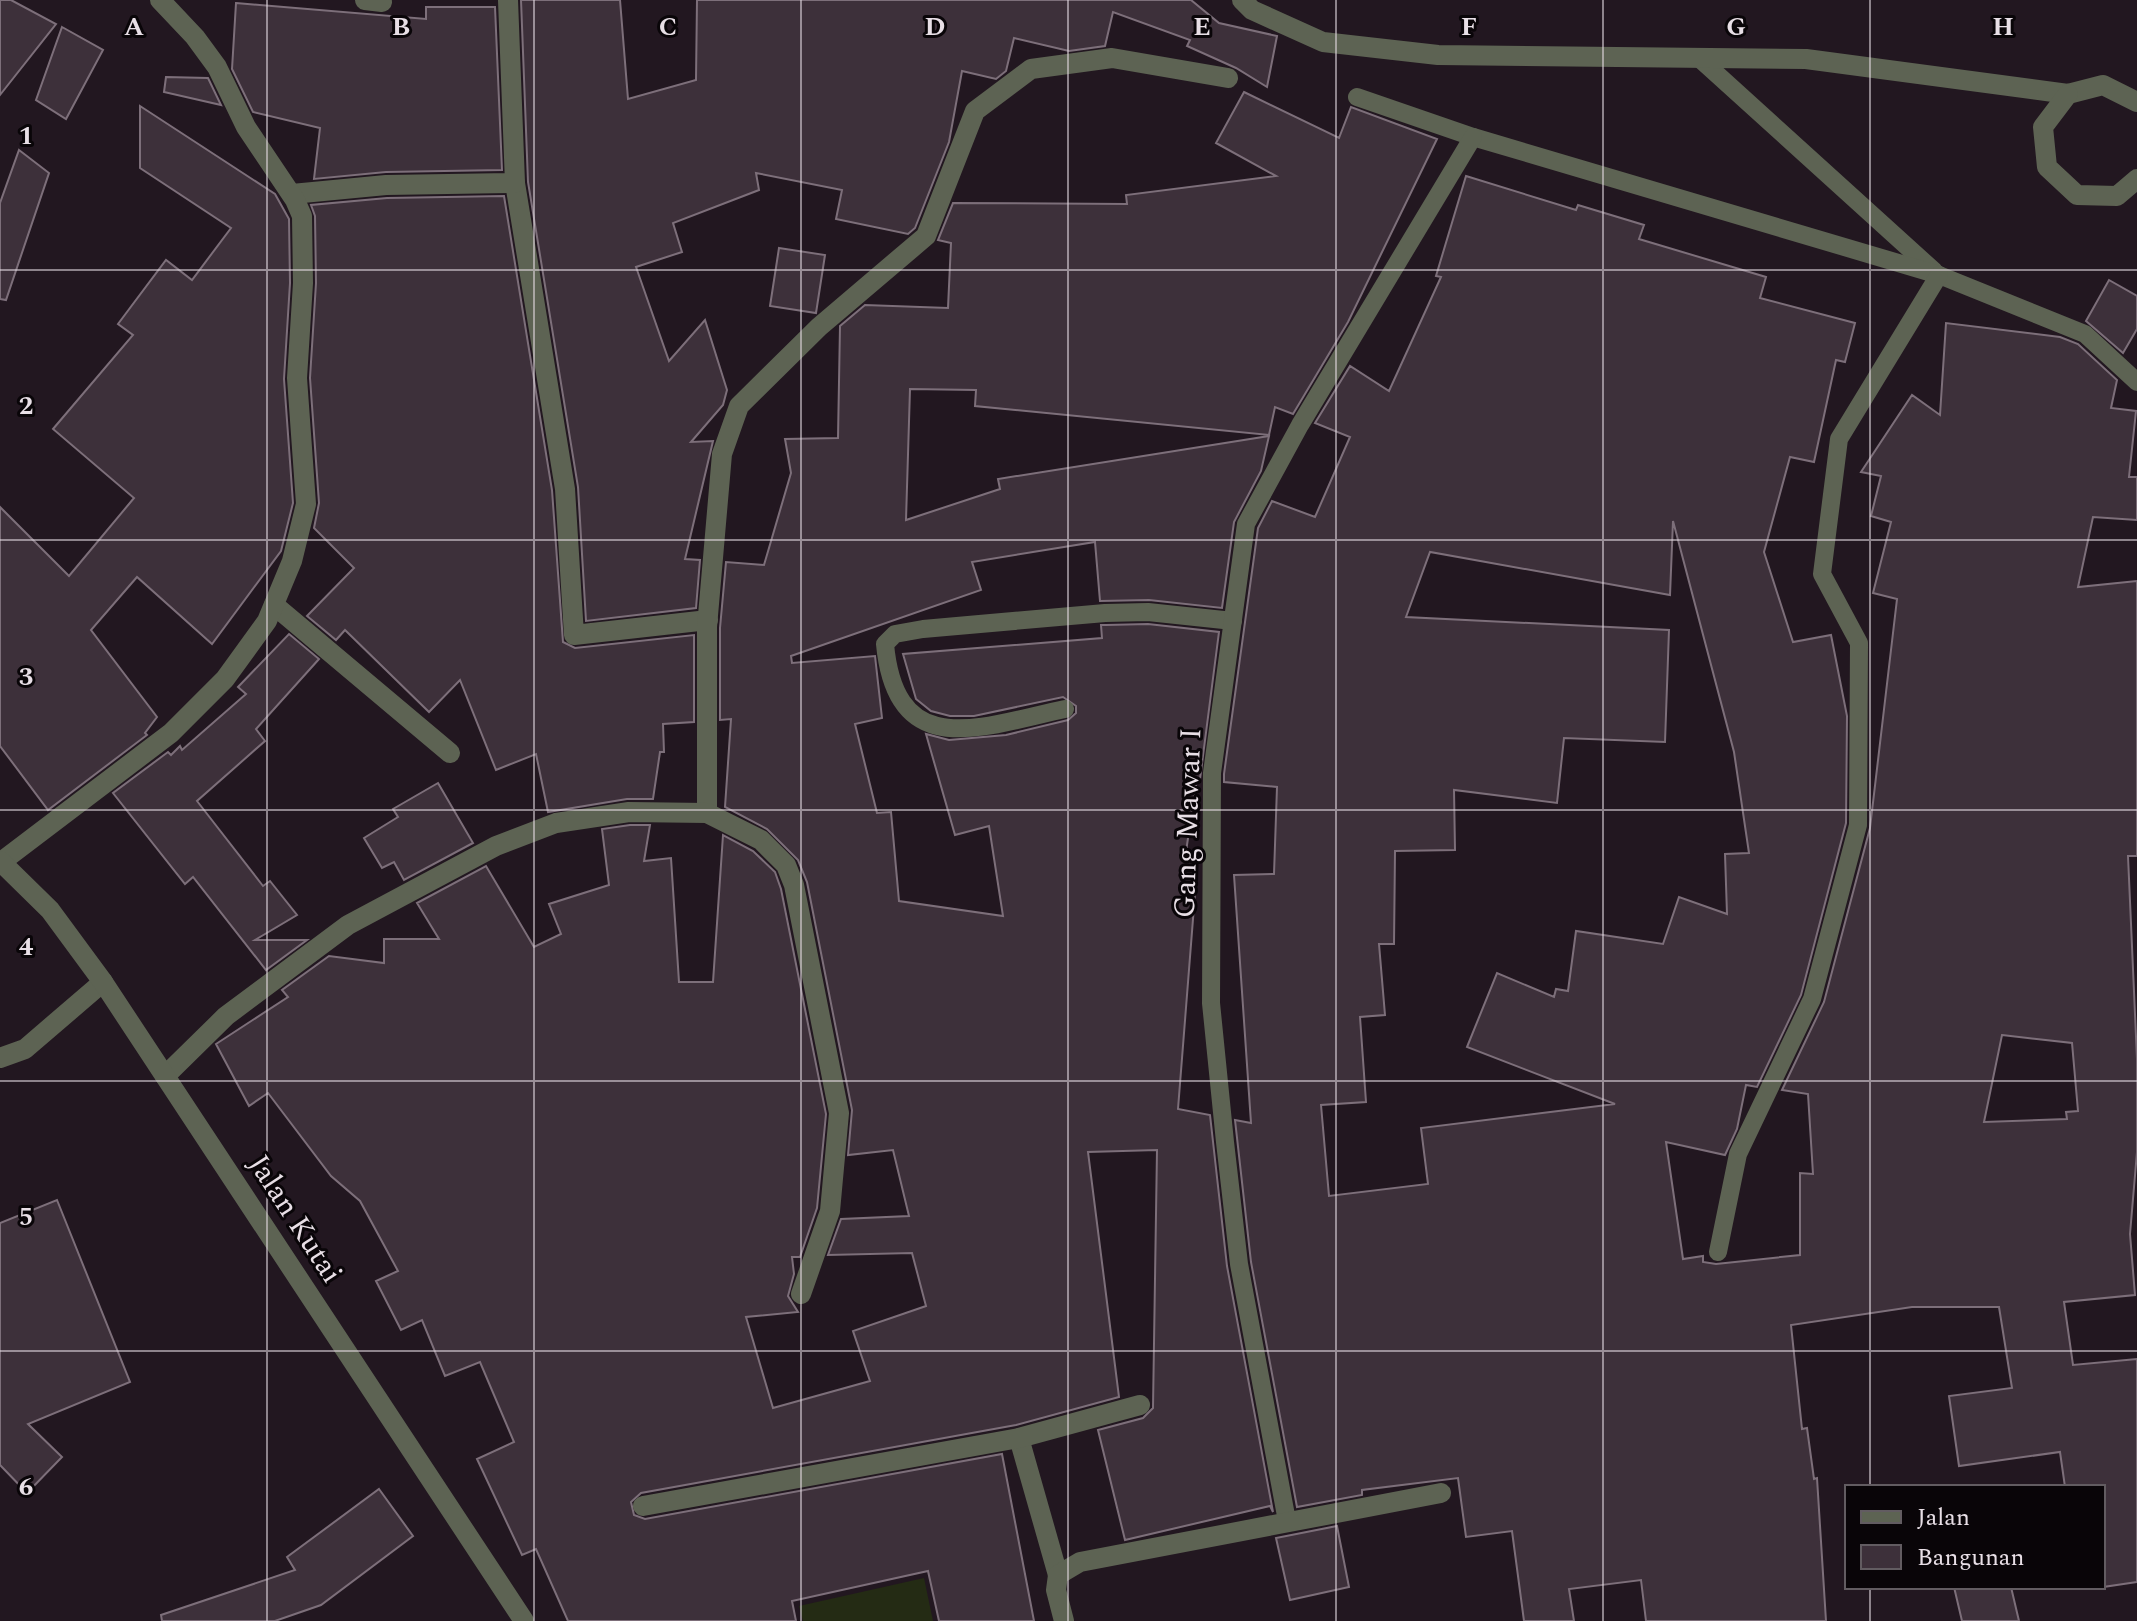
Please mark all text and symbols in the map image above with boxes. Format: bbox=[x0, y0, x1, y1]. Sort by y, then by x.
text: A bbox=[124, 7, 144, 47]
text: B bbox=[392, 7, 410, 47]
text: C bbox=[659, 7, 677, 47]
text: D bbox=[925, 7, 945, 47]
text: E bbox=[1193, 7, 1211, 47]
text: F bbox=[1461, 7, 1477, 47]
text: G bbox=[1726, 7, 1746, 47]
text: H bbox=[1992, 7, 2014, 47]
text: 1 bbox=[19, 116, 33, 156]
text: 2 bbox=[19, 386, 33, 426]
text: 3 bbox=[19, 657, 33, 697]
street label: Gang Mawar I bbox=[1162, 727, 1214, 919]
text: 4 bbox=[19, 927, 34, 967]
street label: Jalan Kutai bbox=[236, 1145, 354, 1293]
text: 5 bbox=[19, 1197, 33, 1237]
text: 6 bbox=[19, 1467, 33, 1507]
legend bbox=[1845, 1485, 2105, 1589]
text: Jalan bbox=[1917, 1500, 1970, 1536]
text: Bangunan bbox=[1917, 1540, 2025, 1576]

